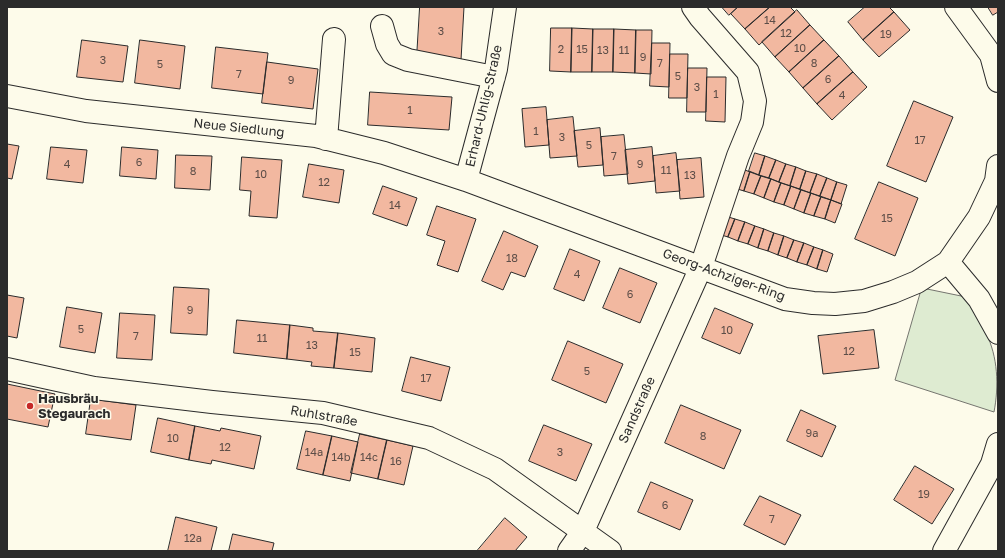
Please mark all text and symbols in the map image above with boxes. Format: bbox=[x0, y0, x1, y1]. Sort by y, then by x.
house number: 14 bbox=[764, 14, 776, 28]
house number: 3 bbox=[438, 25, 444, 39]
house number: 12 bbox=[780, 27, 792, 41]
house number: 19 bbox=[880, 28, 892, 42]
house number: 10 bbox=[794, 42, 806, 56]
street label: Erhard-Uhlig-Straße bbox=[462, 43, 506, 169]
house number: 2 bbox=[558, 43, 564, 57]
house number: 15 bbox=[576, 43, 588, 57]
house number: 13 bbox=[597, 44, 609, 58]
house number: 11 bbox=[619, 44, 629, 58]
house number: 9 bbox=[640, 51, 646, 65]
house number: 3 bbox=[100, 54, 106, 68]
house number: 7 bbox=[657, 57, 663, 71]
house number: 8 bbox=[811, 57, 817, 71]
house number: 5 bbox=[157, 58, 163, 72]
house number: 7 bbox=[236, 68, 242, 82]
house number: 5 bbox=[675, 70, 681, 84]
house number: 6 bbox=[825, 73, 831, 87]
house number: 9 bbox=[288, 74, 294, 88]
house number: 3 bbox=[694, 81, 700, 95]
house number: 1 bbox=[713, 88, 719, 102]
house number: 4 bbox=[839, 89, 845, 103]
house number: 1 bbox=[407, 104, 413, 118]
street label: Neue Siedlung bbox=[193, 115, 285, 141]
house number: 1 bbox=[533, 125, 539, 139]
house number: 3 bbox=[559, 131, 565, 145]
house number: 17 bbox=[914, 134, 926, 148]
house number: 5 bbox=[586, 139, 592, 153]
house number: 7 bbox=[611, 150, 617, 164]
house number: 6 bbox=[136, 156, 142, 170]
house number: 4 bbox=[64, 158, 70, 172]
house number: 9 bbox=[637, 158, 643, 172]
house number: 11 bbox=[661, 164, 671, 178]
house number: 8 bbox=[190, 165, 196, 179]
house number: 10 bbox=[255, 168, 267, 182]
house number: 13 bbox=[684, 169, 696, 183]
house number: 12 bbox=[318, 176, 330, 190]
house number: 14 bbox=[389, 199, 401, 213]
house number: 15 bbox=[881, 212, 893, 226]
street label: Georg-Achziger-Ring bbox=[661, 246, 787, 304]
house number: 18 bbox=[506, 252, 518, 266]
house number: 4 bbox=[574, 268, 580, 282]
house number: 6 bbox=[627, 288, 633, 302]
house number: 9 bbox=[187, 304, 193, 318]
house number: 5 bbox=[78, 323, 84, 337]
house number: 10 bbox=[721, 324, 733, 338]
house number: 7 bbox=[133, 330, 139, 344]
house number: 11 bbox=[257, 332, 267, 346]
house number: 13 bbox=[306, 339, 318, 353]
house number: 12 bbox=[843, 345, 855, 359]
house number: 15 bbox=[349, 346, 361, 360]
house number: 5 bbox=[584, 365, 590, 379]
house number: 17 bbox=[420, 372, 432, 386]
street label: Sandstraße bbox=[615, 374, 659, 446]
place label: Hausbräu Stegaurach bbox=[38, 391, 110, 422]
marker: Hausbräu Stegaurach bbox=[25, 401, 35, 411]
street label: Ruhlstraße bbox=[289, 402, 359, 430]
house number: 9a bbox=[806, 427, 818, 441]
house number: 8 bbox=[700, 430, 706, 444]
house number: 10 bbox=[167, 432, 179, 446]
house number: 12 bbox=[219, 441, 231, 455]
house number: 14a bbox=[305, 446, 323, 460]
house number: 3 bbox=[557, 446, 563, 460]
house number: 14b bbox=[332, 451, 350, 465]
house number: 14c bbox=[360, 451, 378, 465]
house number: 16 bbox=[390, 455, 402, 469]
house number: 19 bbox=[918, 488, 930, 502]
house number: 6 bbox=[662, 499, 668, 513]
house number: 7 bbox=[769, 513, 775, 527]
house number: 12a bbox=[184, 532, 202, 546]

